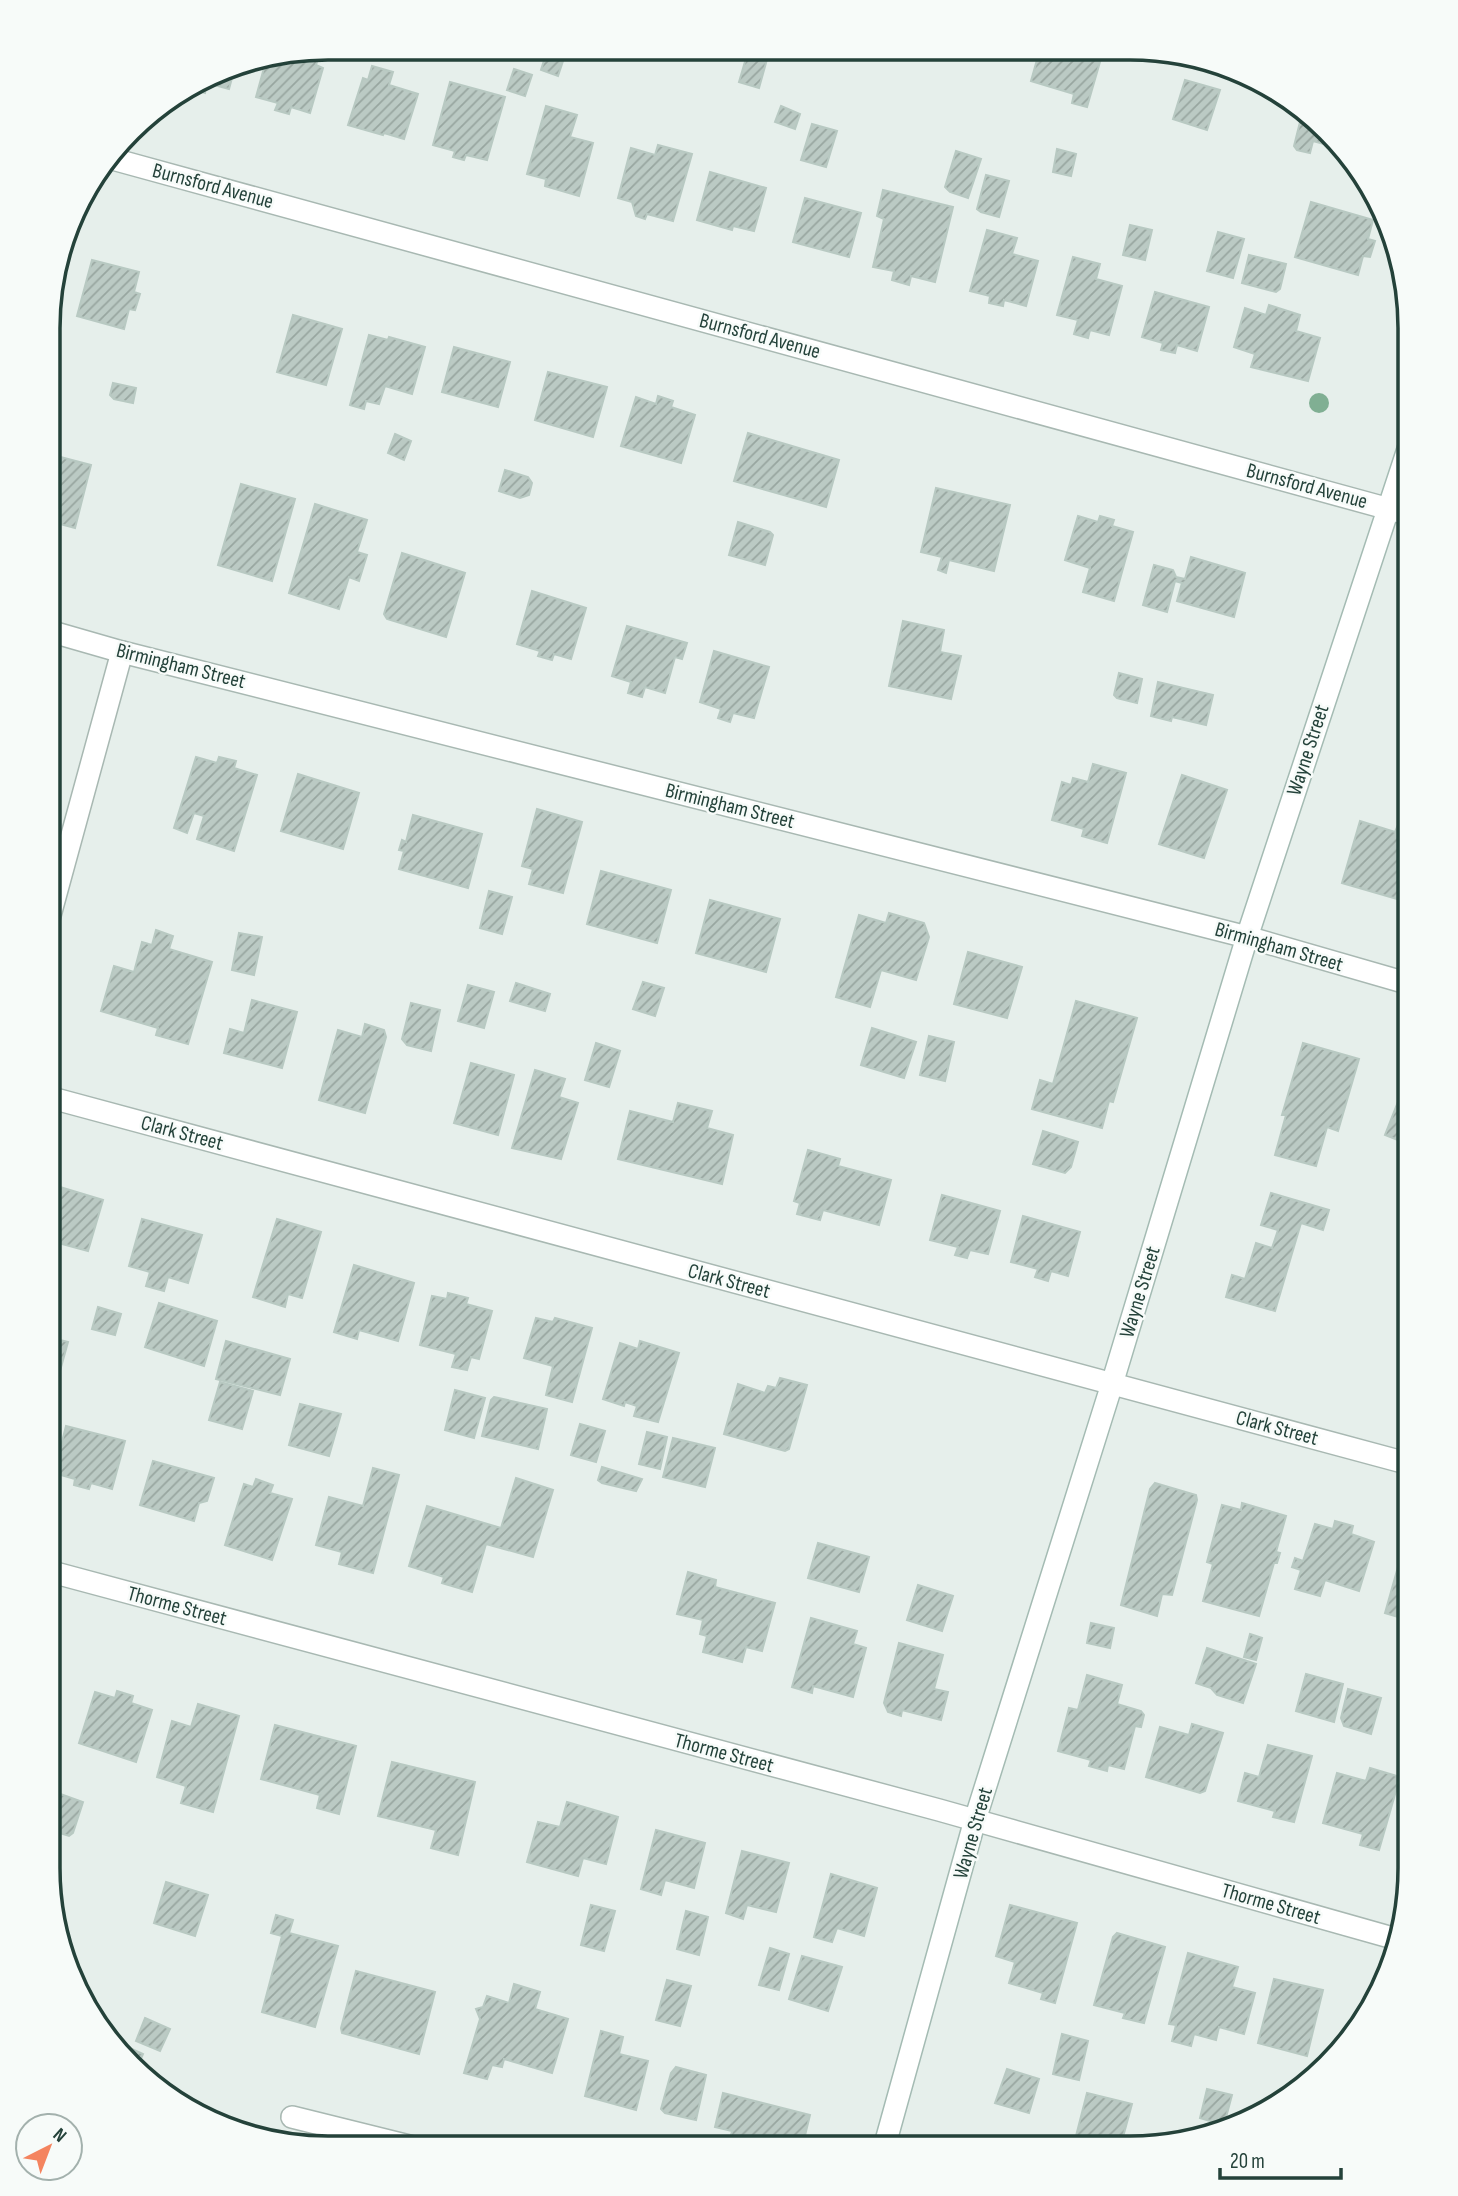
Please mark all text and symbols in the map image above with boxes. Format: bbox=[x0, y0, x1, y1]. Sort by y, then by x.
street label: Burnsford Avenue bbox=[150, 158, 276, 214]
street label: Burnsford Avenue bbox=[697, 308, 823, 364]
street label: Burnsford Avenue bbox=[1244, 458, 1370, 514]
street label: Birmingham Street bbox=[114, 638, 248, 694]
street label: Wayne Street bbox=[1282, 701, 1334, 799]
street label: Birmingham Street bbox=[663, 778, 797, 834]
street label: Birmingham Street bbox=[1212, 917, 1346, 977]
street label: Clark Street bbox=[138, 1110, 226, 1156]
street label: Wayne Street bbox=[1114, 1243, 1166, 1341]
street label: Clark Street bbox=[685, 1258, 773, 1304]
street label: Clark Street bbox=[1233, 1405, 1321, 1451]
street label: Thorme Street bbox=[125, 1581, 229, 1631]
street label: Thorme Street bbox=[672, 1728, 776, 1778]
street label: Wayne Street bbox=[948, 1784, 998, 1882]
street label: Thorme Street bbox=[1219, 1878, 1323, 1930]
north arrow bbox=[14, 2112, 84, 2182]
text: N bbox=[48, 2124, 71, 2147]
scale bar bbox=[1220, 2136, 1341, 2180]
text: 20 m bbox=[1230, 2149, 1265, 2174]

